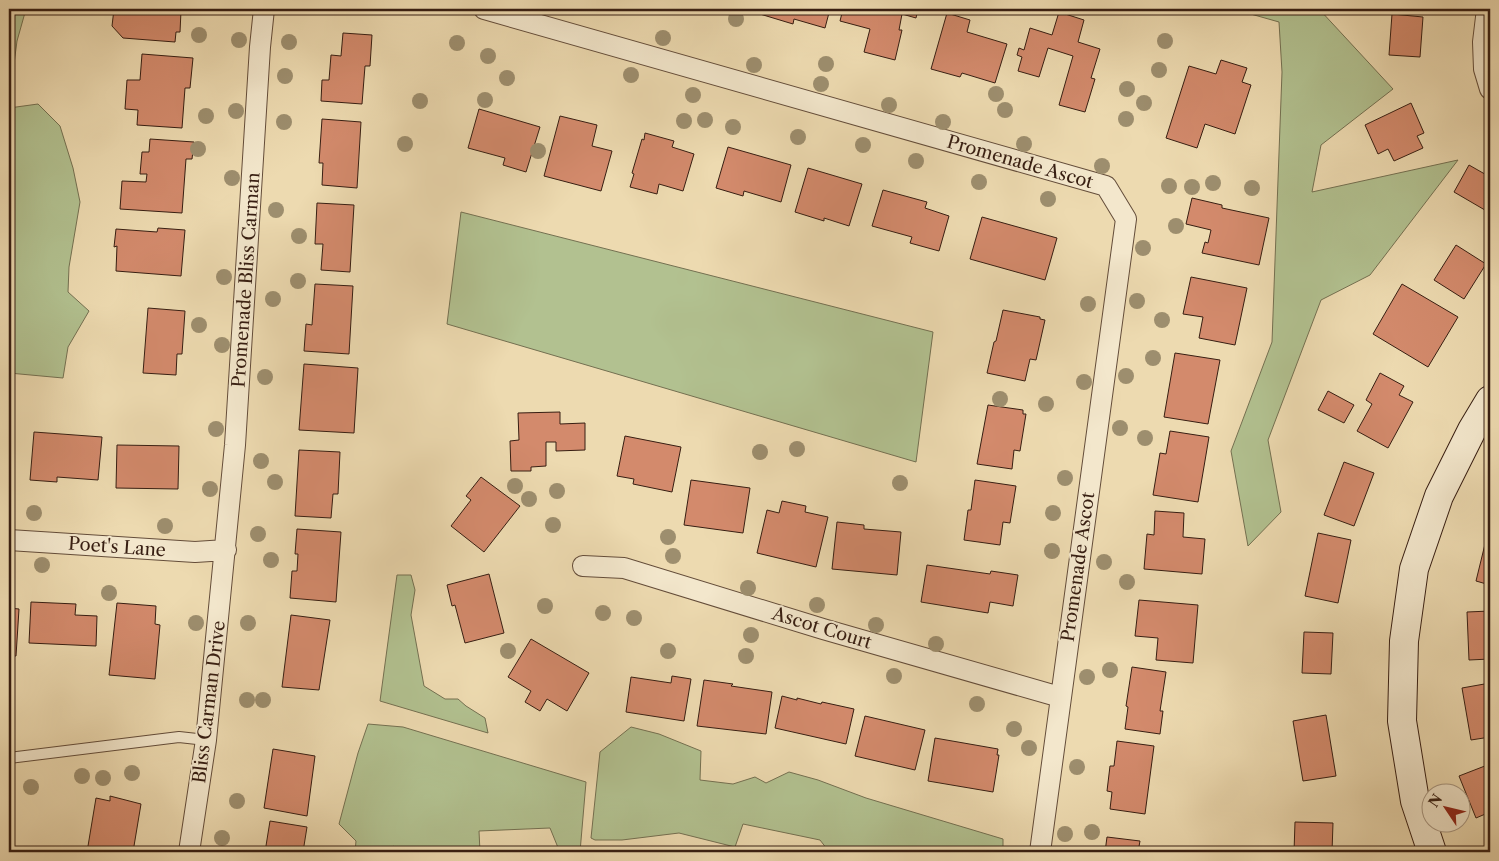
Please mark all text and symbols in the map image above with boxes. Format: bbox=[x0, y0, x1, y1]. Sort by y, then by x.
street label: Promenade Ascot bbox=[944, 131, 1096, 194]
street label: Promenade Bliss Carman bbox=[227, 172, 265, 388]
street label: Promenade Ascot bbox=[1057, 490, 1099, 643]
street label: Poet's Lane bbox=[67, 533, 167, 561]
street label: Ascot Court bbox=[769, 602, 875, 654]
street label: Bliss Carman Drive bbox=[188, 619, 230, 785]
north arrow bbox=[1422, 784, 1472, 834]
text: N bbox=[1424, 790, 1446, 811]

